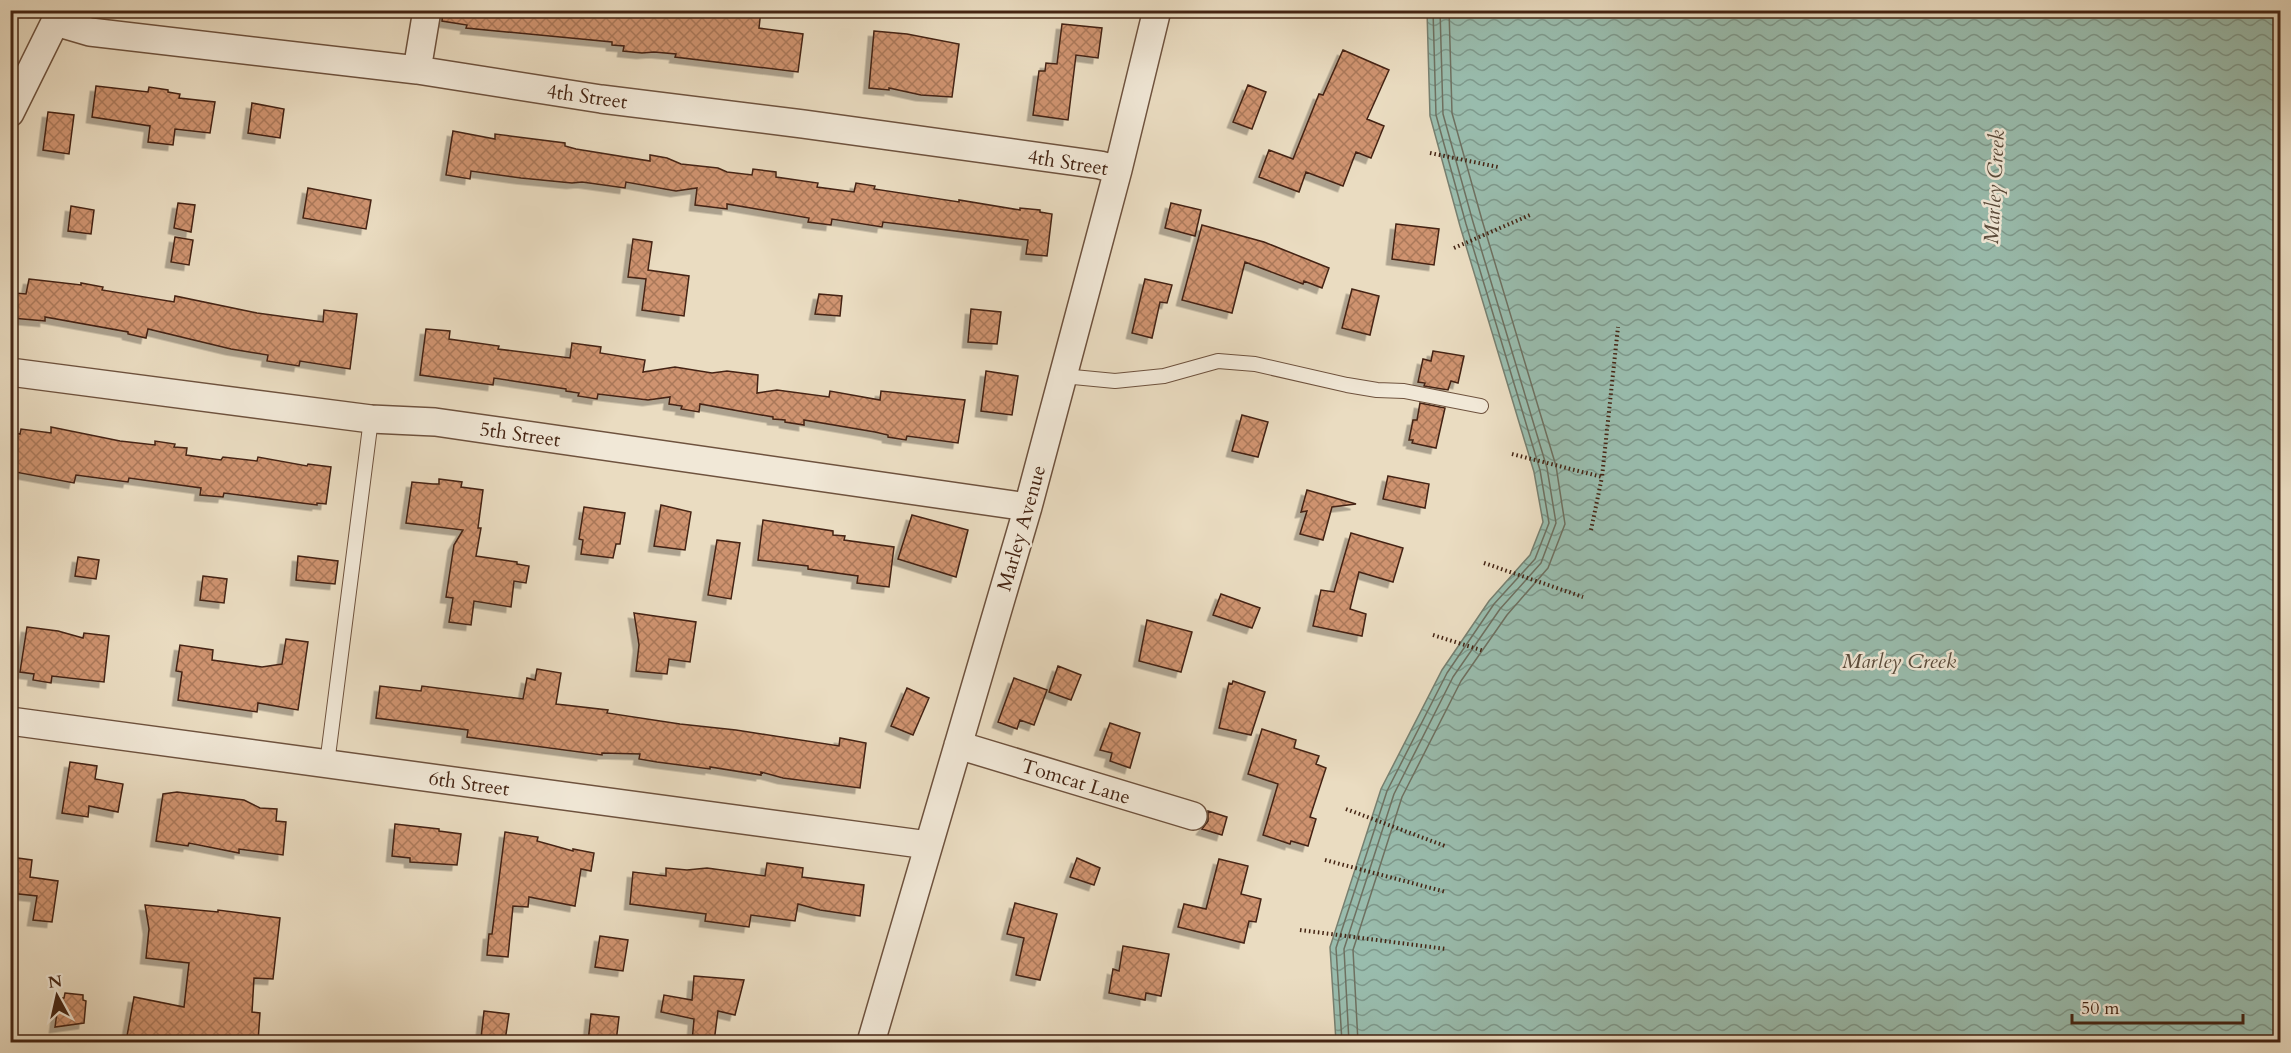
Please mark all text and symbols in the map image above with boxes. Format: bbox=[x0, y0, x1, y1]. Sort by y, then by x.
street label: 4th Street bbox=[545, 77, 630, 116]
water label: Marley Creek bbox=[1977, 129, 2012, 245]
street label: 4th Street bbox=[1026, 143, 1111, 182]
street label: 5th Street bbox=[478, 415, 563, 454]
street label: Marley Avenue bbox=[991, 462, 1052, 594]
water label: Marley Creek bbox=[1842, 647, 1957, 676]
street label: Tomcat Lane bbox=[1018, 752, 1134, 811]
street label: 6th Street bbox=[427, 764, 512, 803]
north arrow bbox=[27, 966, 87, 1026]
text: N bbox=[47, 970, 64, 994]
scale bar bbox=[2072, 987, 2243, 1025]
text: 50 m bbox=[2081, 996, 2120, 1021]

